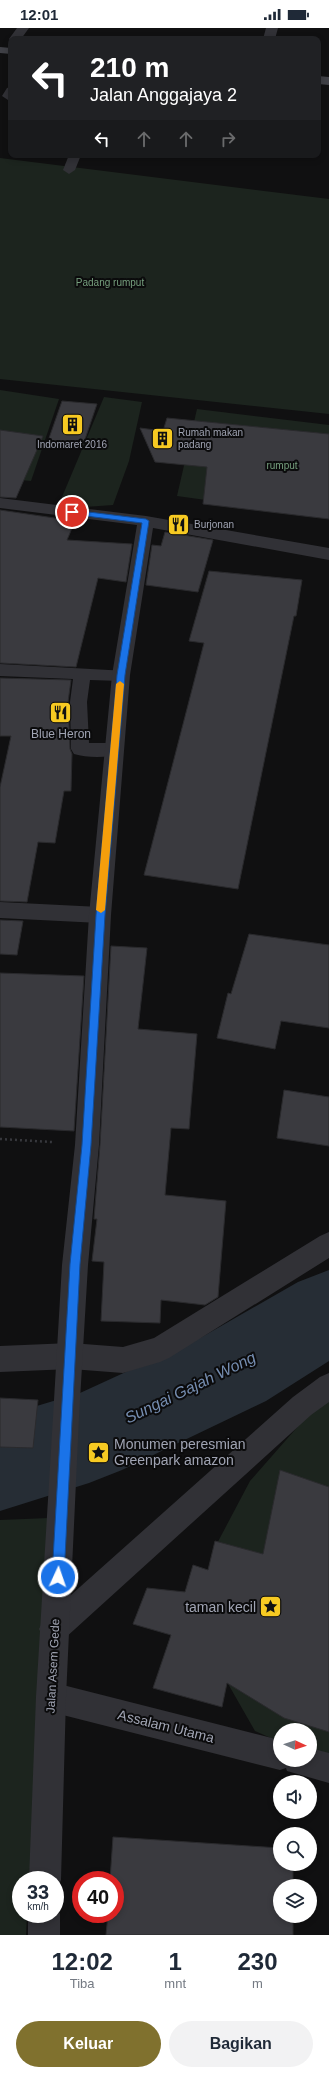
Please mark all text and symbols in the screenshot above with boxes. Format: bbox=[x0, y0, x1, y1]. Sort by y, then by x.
text: 12:01 bbox=[20, 6, 58, 23]
icon: left bbox=[24, 52, 76, 104]
text: 210 m bbox=[90, 52, 169, 83]
text: Jalan Anggajaya 2 bbox=[90, 85, 237, 105]
icon: left bbox=[91, 128, 113, 150]
icon: ahead bbox=[133, 128, 155, 150]
icon: ahead bbox=[175, 128, 197, 150]
icon: right bbox=[217, 128, 239, 150]
park label: Padang rumput bbox=[76, 277, 144, 288]
building icon: Indomaret 2016 bbox=[59, 411, 85, 437]
building icon: Rumah makan padang bbox=[149, 425, 175, 451]
place label: Rumah makan padang bbox=[178, 427, 243, 450]
place label: Indomaret 2016 bbox=[37, 439, 107, 450]
park label: rumput bbox=[266, 460, 298, 471]
pin bbox=[55, 495, 89, 529]
icon: arrive bbox=[61, 501, 83, 523]
restaurant icon: Burjonan bbox=[165, 511, 191, 537]
place label: Burjonan bbox=[194, 519, 234, 530]
restaurant icon: Blue Heron bbox=[48, 700, 74, 726]
place label: Blue Heron bbox=[31, 727, 91, 741]
water label: Sungai Gajah Wong bbox=[122, 1348, 258, 1426]
place label: Monumen peresmian Greenpark amazon bbox=[114, 1436, 246, 1468]
place icon: Monumen peresmian Greenpark amazon bbox=[85, 1439, 111, 1465]
position arrow bbox=[37, 1556, 79, 1598]
place icon: taman kecil bbox=[258, 1594, 284, 1620]
place label: taman kecil bbox=[185, 1599, 256, 1615]
street label: Jalan Asem Gede bbox=[44, 1618, 62, 1714]
street label: Assalam Utama bbox=[116, 1706, 216, 1746]
north arrow bbox=[273, 1723, 317, 1767]
map controls bbox=[273, 1723, 317, 1923]
button: sound bbox=[273, 1775, 317, 1819]
button: search bbox=[273, 1827, 317, 1871]
speed limit sign: 40 bbox=[72, 1871, 124, 1923]
button: layers bbox=[273, 1879, 317, 1923]
text: 33 bbox=[27, 1881, 49, 1903]
text: km/h bbox=[27, 1901, 49, 1912]
text: 12:02 bbox=[51, 1948, 113, 1975]
text: 1 bbox=[168, 1948, 182, 1975]
text: 230 bbox=[237, 1948, 278, 1975]
text: Tiba bbox=[70, 1976, 95, 1991]
text: mnt bbox=[164, 1976, 186, 1991]
text: m bbox=[252, 1976, 263, 1991]
button: Keluar bbox=[16, 2021, 161, 2067]
button: Bagikan bbox=[169, 2021, 313, 2067]

